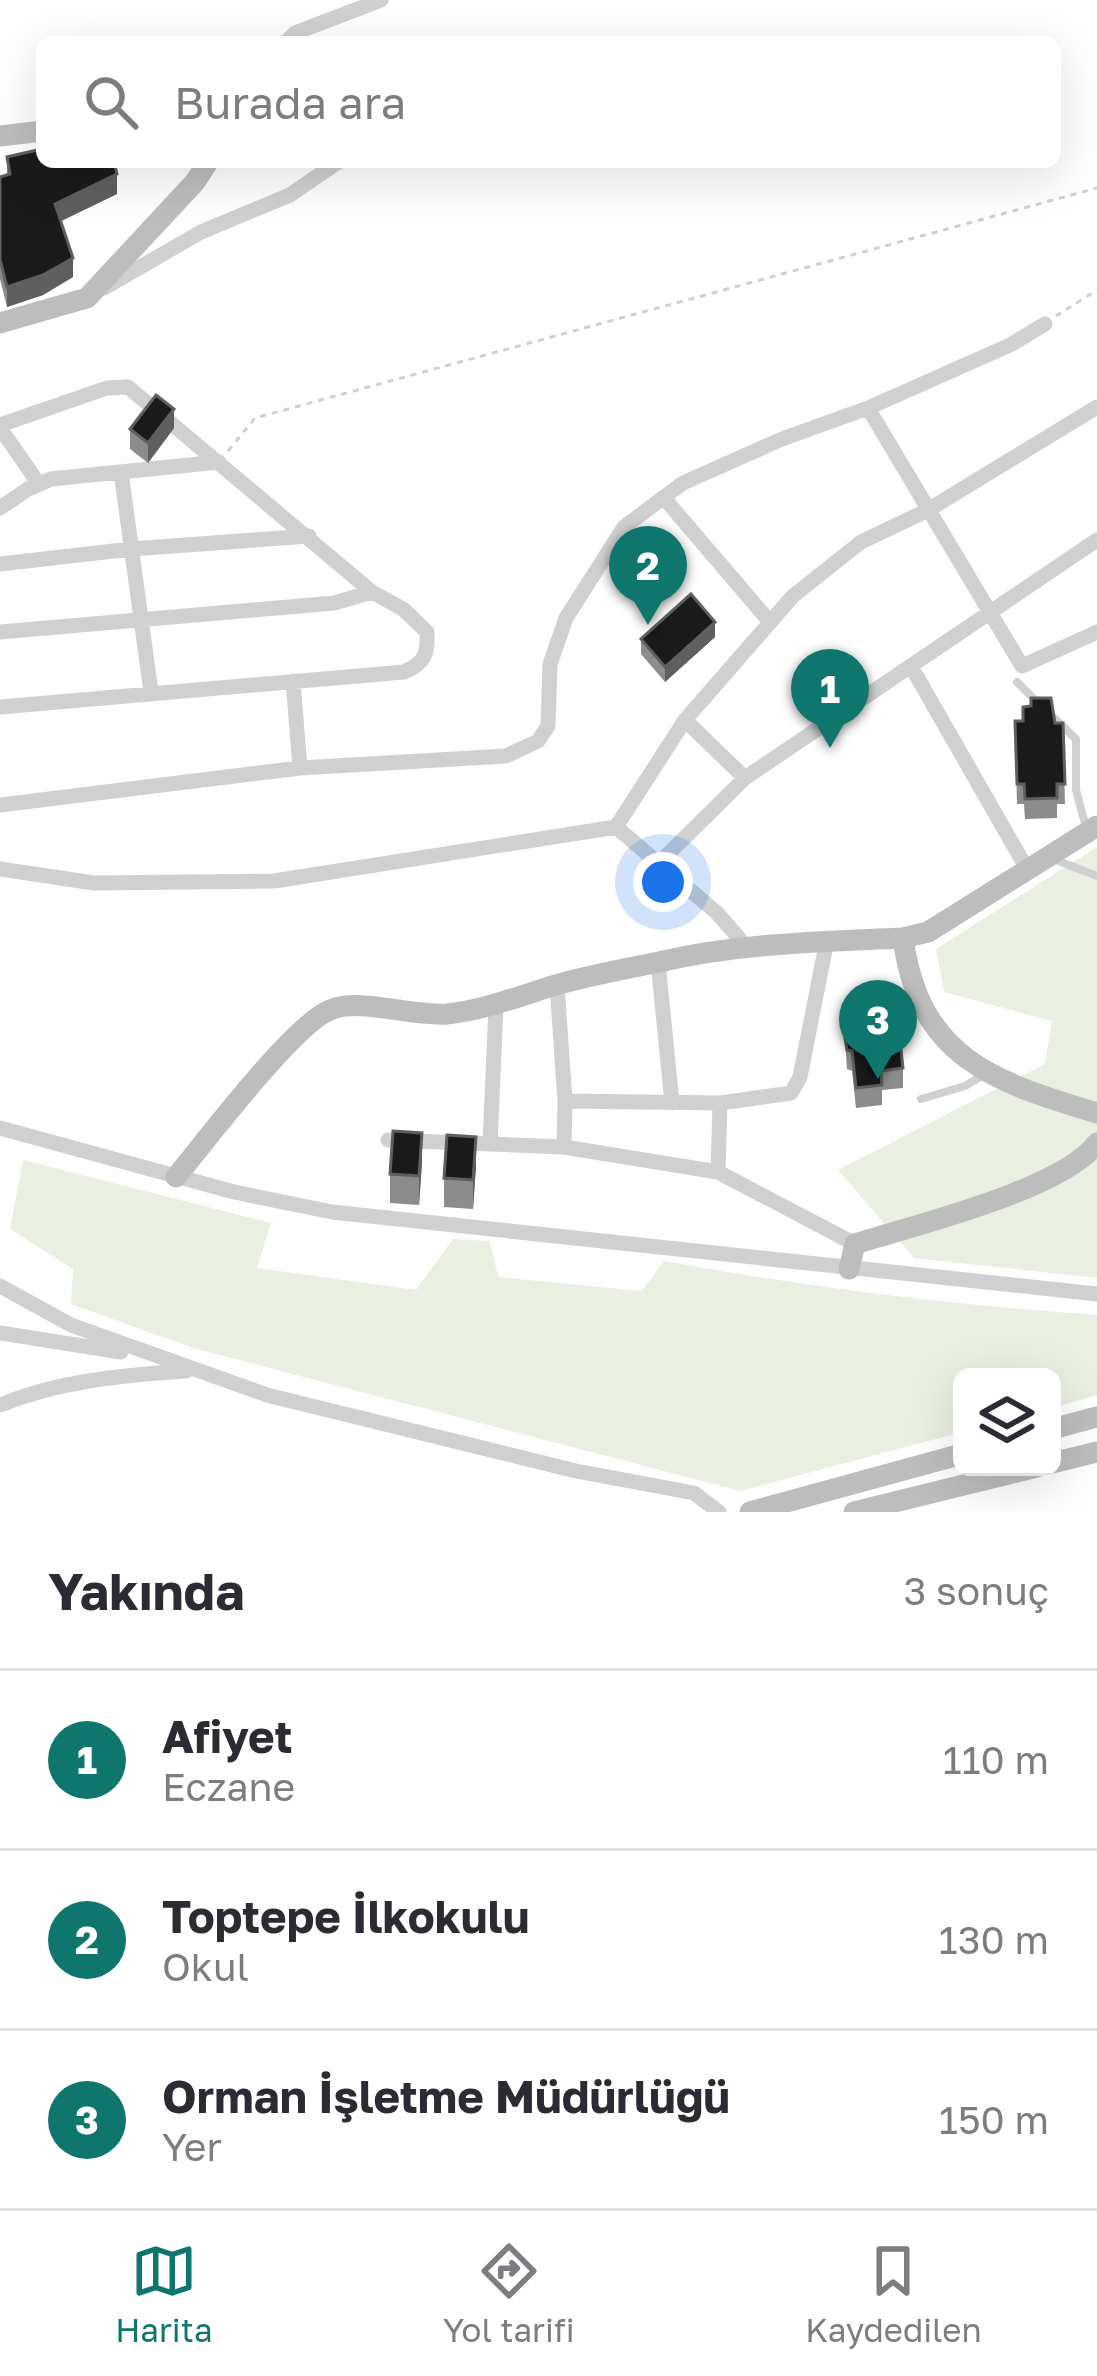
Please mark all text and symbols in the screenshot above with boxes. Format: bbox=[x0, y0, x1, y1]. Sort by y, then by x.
search box bbox=[36, 36, 1061, 168]
icon: search bbox=[78, 69, 144, 135]
text: Burada ara bbox=[174, 75, 406, 129]
pin: 2 bbox=[609, 526, 687, 625]
pin: 1 bbox=[791, 649, 869, 748]
your location bbox=[633, 852, 693, 912]
pin: 3 bbox=[839, 980, 917, 1079]
map controls bbox=[953, 1368, 1061, 1476]
button: layers bbox=[953, 1368, 1061, 1476]
text: Yakında bbox=[48, 1560, 245, 1621]
text: 3 sonuç bbox=[904, 1567, 1049, 1614]
text: Afiyet bbox=[162, 1709, 292, 1763]
text: 1 bbox=[77, 1736, 97, 1783]
text: 110 m bbox=[943, 1736, 1049, 1783]
text: Eczane bbox=[162, 1763, 295, 1810]
text: Toptepe İlkokulu bbox=[162, 1889, 529, 1943]
text: 2 bbox=[75, 1916, 99, 1963]
text: 130 m bbox=[939, 1916, 1049, 1963]
text: Okul bbox=[162, 1943, 249, 1990]
text: Orman İşletme Müdürlüğü bbox=[162, 2069, 730, 2123]
text: 3 bbox=[75, 2096, 99, 2143]
text: 150 m bbox=[939, 2096, 1049, 2143]
text: Yer bbox=[162, 2123, 222, 2170]
tab: Harita bbox=[115, 2238, 213, 2349]
tab: Yol tarifi bbox=[443, 2238, 575, 2349]
tab: Kaydedilen bbox=[805, 2238, 982, 2349]

